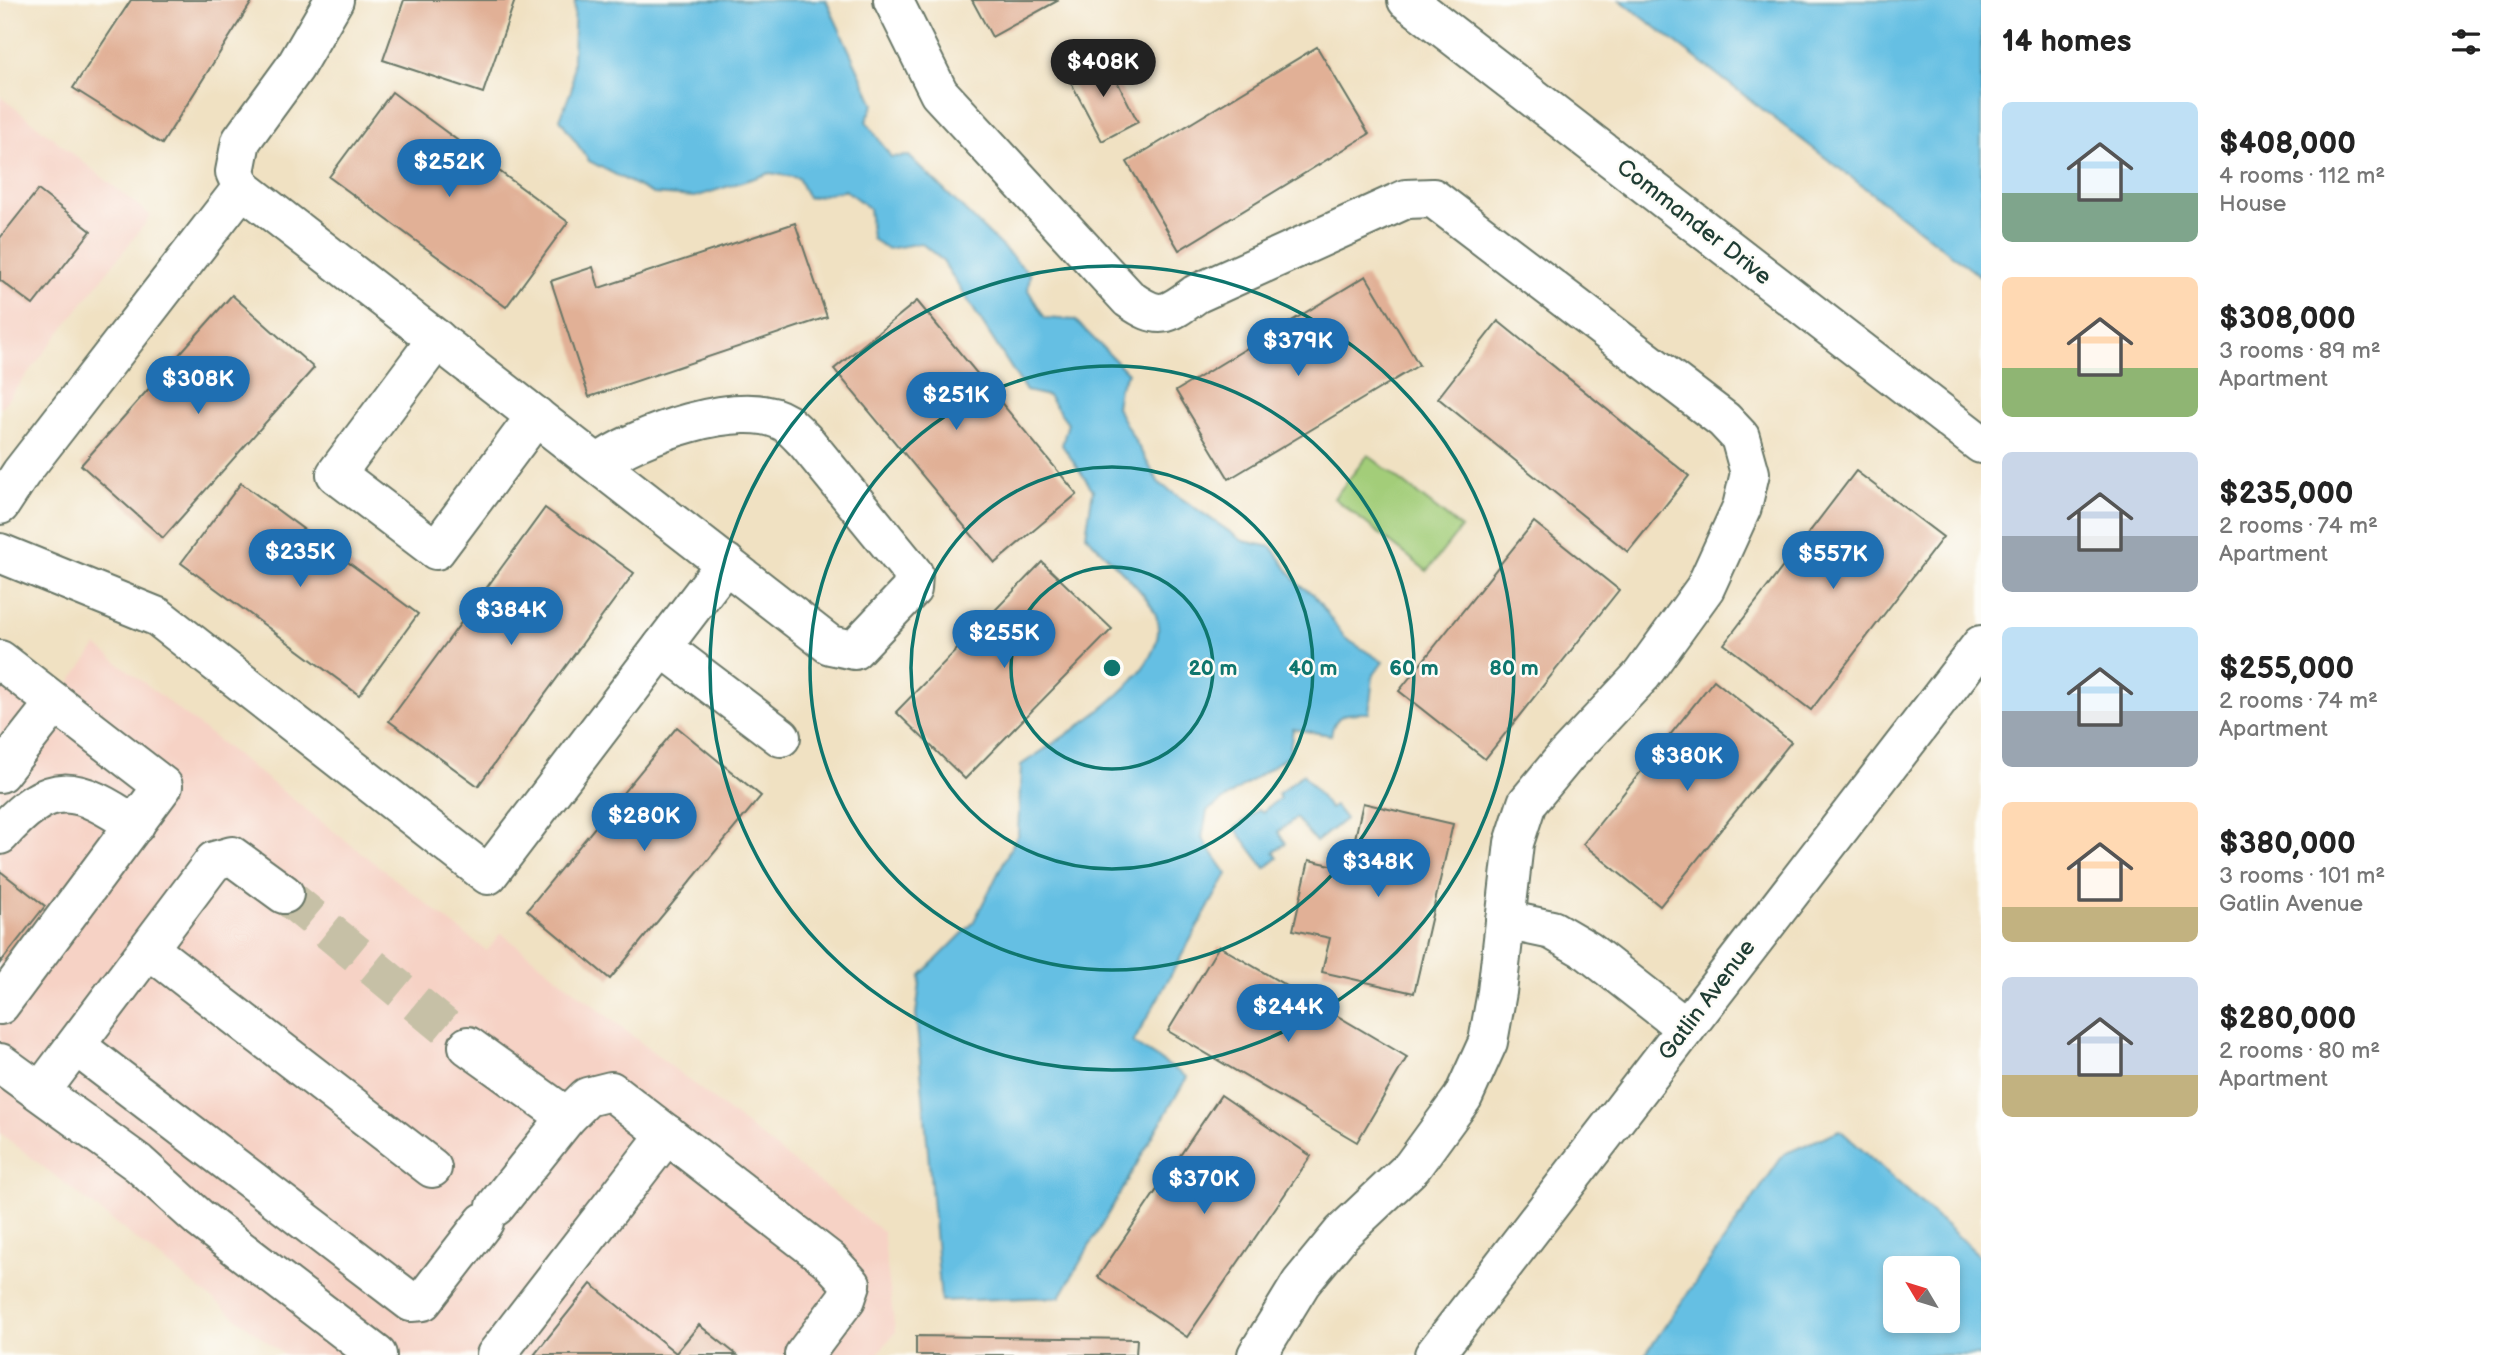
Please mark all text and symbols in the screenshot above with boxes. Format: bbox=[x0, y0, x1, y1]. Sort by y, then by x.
icon: filters bbox=[2447, 23, 2485, 61]
text: 14 homes bbox=[2002, 24, 2131, 60]
pin: $408K bbox=[1054, 40, 1152, 99]
text: $408K bbox=[1067, 48, 1139, 76]
text: $408,000 bbox=[2219, 126, 2356, 162]
icon: home bbox=[2058, 130, 2142, 214]
pin: $252K bbox=[400, 140, 498, 199]
text: $252K bbox=[413, 148, 485, 176]
street label: Commander Drive bbox=[1611, 153, 1777, 291]
text: 4 rooms · 112 m² bbox=[2219, 162, 2385, 190]
text: House bbox=[2219, 190, 2286, 218]
text: $308,000 bbox=[2219, 301, 2356, 337]
icon: home bbox=[2058, 305, 2142, 389]
pin: $379K bbox=[1249, 318, 1347, 378]
text: $379K bbox=[1263, 327, 1333, 355]
text: 3 rooms · 89 m² bbox=[2219, 337, 2381, 365]
pin: $308K bbox=[149, 356, 247, 416]
text: $308K bbox=[162, 365, 234, 393]
text: Apartment bbox=[2219, 365, 2328, 393]
pin: $251K bbox=[907, 372, 1005, 432]
text: $251K bbox=[922, 381, 990, 409]
text: $235,000 bbox=[2219, 476, 2354, 512]
icon: home bbox=[2058, 480, 2142, 564]
text: 2 rooms · 74 m² bbox=[2219, 512, 2378, 540]
pin: $235K bbox=[251, 530, 349, 589]
pin: $557K bbox=[1784, 532, 1882, 591]
text: $235K bbox=[265, 538, 335, 566]
text: $557K bbox=[1798, 540, 1868, 568]
text: Apartment bbox=[2219, 540, 2328, 568]
pin: $384K bbox=[462, 588, 560, 647]
text: $384K bbox=[475, 596, 547, 624]
pin: $255K bbox=[955, 610, 1053, 670]
text: $255K bbox=[968, 619, 1040, 647]
text: $255,000 bbox=[2219, 651, 2354, 687]
icon: home bbox=[2058, 655, 2142, 739]
centre of rings bbox=[1100, 656, 1124, 680]
text: 20 m bbox=[1189, 656, 1237, 681]
text: 40 m bbox=[1288, 656, 1338, 681]
text: 60 m bbox=[1389, 656, 1439, 681]
text: 80 m bbox=[1489, 656, 1539, 681]
text: 2 rooms · 74 m² bbox=[2219, 687, 2378, 715]
text: Apartment bbox=[2219, 715, 2328, 743]
pin: $380K bbox=[1638, 734, 1736, 793]
text: $380K bbox=[1651, 742, 1723, 770]
pin: $280K bbox=[595, 794, 693, 853]
text: $280K bbox=[608, 802, 680, 830]
text: $380,000 bbox=[2219, 826, 2356, 862]
icon: home bbox=[2058, 830, 2142, 914]
pin: $348K bbox=[1329, 839, 1427, 899]
text: $348K bbox=[1342, 848, 1414, 876]
text: 3 rooms · 101 m² bbox=[2219, 862, 2385, 890]
text: Gatlin Avenue bbox=[2219, 890, 2363, 918]
street label: Gatlin Avenue bbox=[1652, 934, 1762, 1066]
pin: $244K bbox=[1239, 984, 1337, 1044]
text: $244K bbox=[1253, 993, 1323, 1021]
text: $280,000 bbox=[2219, 1001, 2356, 1037]
icon: home bbox=[2058, 1005, 2142, 1089]
text: 2 rooms · 80 m² bbox=[2219, 1037, 2380, 1065]
text: Apartment bbox=[2219, 1065, 2328, 1093]
pin: $370K bbox=[1155, 1156, 1253, 1216]
text: $370K bbox=[1168, 1165, 1240, 1193]
north arrow bbox=[1883, 1256, 1960, 1334]
map controls bbox=[1883, 1256, 1960, 1333]

